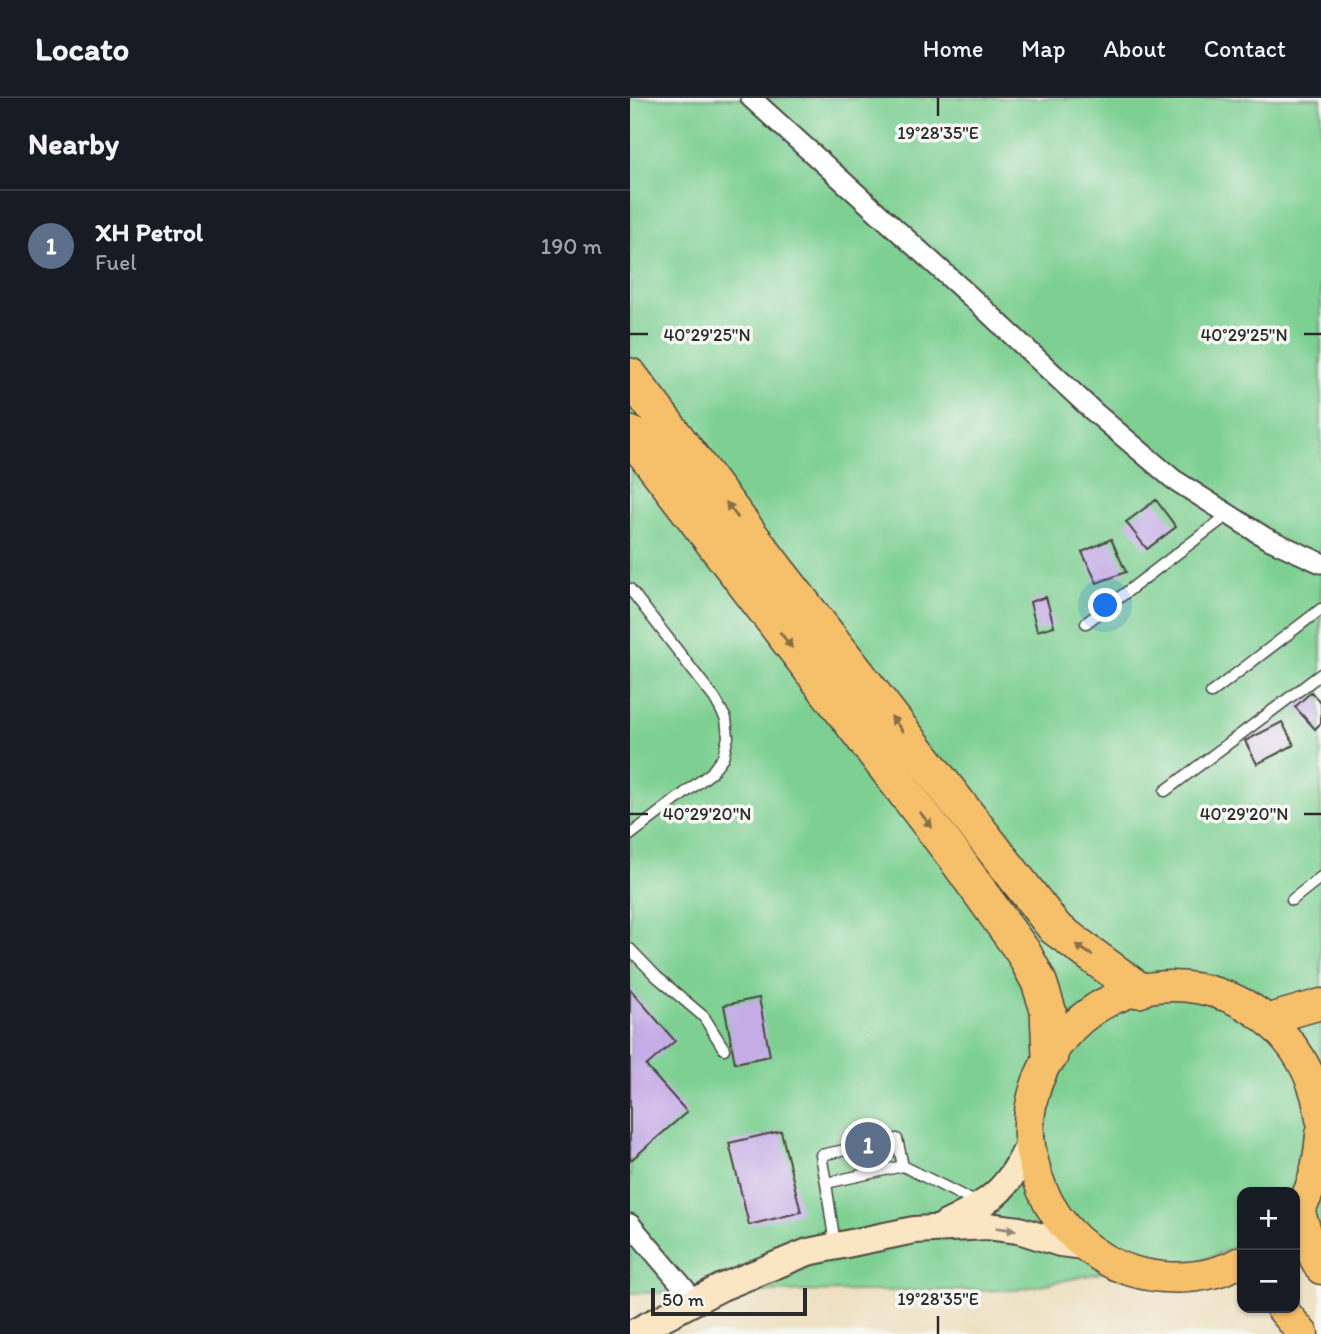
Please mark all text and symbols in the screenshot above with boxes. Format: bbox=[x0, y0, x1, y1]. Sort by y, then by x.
text: Locato bbox=[35, 29, 129, 68]
text: Home bbox=[923, 34, 983, 63]
text: Map bbox=[1021, 34, 1065, 63]
text: About bbox=[1103, 34, 1166, 63]
text: Contact bbox=[1204, 34, 1286, 63]
text: 19°28'35"E bbox=[897, 122, 979, 144]
text: Nearby bbox=[28, 125, 119, 162]
text: XH Petrol bbox=[95, 216, 203, 248]
text: 1 bbox=[46, 232, 56, 260]
text: 190 m bbox=[541, 232, 602, 260]
text: Fuel bbox=[95, 248, 137, 276]
text: 40°29'25"N bbox=[663, 324, 751, 346]
text: 40°29'25"N bbox=[1200, 324, 1288, 346]
one-way arrow bbox=[725, 501, 739, 519]
your location bbox=[1088, 588, 1122, 622]
one-way arrow bbox=[779, 630, 794, 648]
one-way arrow bbox=[889, 716, 904, 734]
text: 40°29'20"N bbox=[663, 803, 751, 825]
text: 40°29'20"N bbox=[1200, 803, 1288, 825]
one-way arrow bbox=[918, 810, 933, 828]
one-way arrow bbox=[1074, 944, 1093, 957]
pin: 1 bbox=[845, 1119, 891, 1171]
map controls bbox=[1237, 1187, 1300, 1313]
button: + bbox=[1237, 1187, 1300, 1250]
one-way arrow bbox=[996, 1223, 1018, 1234]
button: − bbox=[1237, 1250, 1300, 1313]
scale bar bbox=[651, 1285, 807, 1317]
text: 50 m bbox=[662, 1288, 704, 1311]
text: 19°28'35"E bbox=[897, 1288, 979, 1310]

